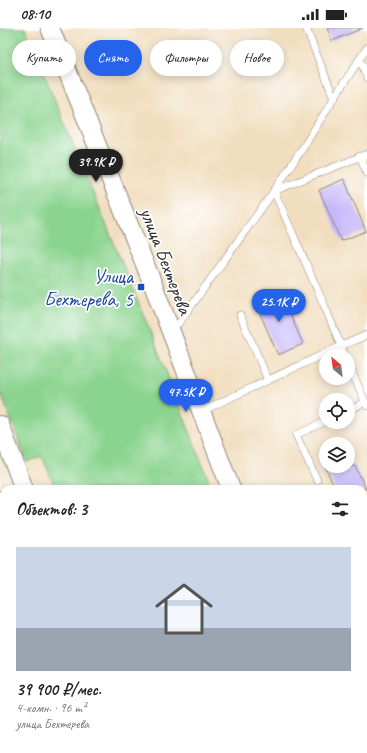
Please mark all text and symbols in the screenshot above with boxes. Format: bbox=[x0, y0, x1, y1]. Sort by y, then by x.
text: 08:10 bbox=[20, 5, 50, 24]
chip: Купить bbox=[12, 40, 76, 76]
chip: Снять bbox=[84, 40, 142, 76]
chip: Фильтры bbox=[150, 40, 222, 76]
chip: Новое bbox=[230, 40, 284, 76]
pin: 39.9K ₽ bbox=[59, 149, 133, 183]
text: 39.9K ₽ bbox=[78, 154, 114, 170]
street label: улица Бехтерева bbox=[134, 203, 198, 319]
place label: Улица Бехтерева, 5 bbox=[44, 264, 135, 312]
marker: Улица Бехтерева, 5 bbox=[136, 282, 146, 292]
pin: 25.1K ₽ bbox=[242, 289, 316, 323]
text: 25.1K ₽ bbox=[261, 294, 297, 310]
north arrow bbox=[319, 349, 355, 385]
map controls bbox=[319, 349, 355, 473]
pin: 47.5K ₽ bbox=[149, 379, 223, 413]
text: 47.5K ₽ bbox=[168, 384, 204, 400]
button: locate bbox=[319, 393, 355, 429]
button: layers bbox=[319, 437, 355, 473]
icon: filters bbox=[329, 498, 351, 520]
text: Объектов: 3 bbox=[16, 499, 87, 520]
icon: home bbox=[148, 573, 220, 645]
text: 39 900 ₽/мес. bbox=[16, 679, 101, 700]
text: 4-комн. · 96 m² bbox=[16, 700, 86, 716]
text: улица Бехтерева bbox=[16, 716, 89, 732]

